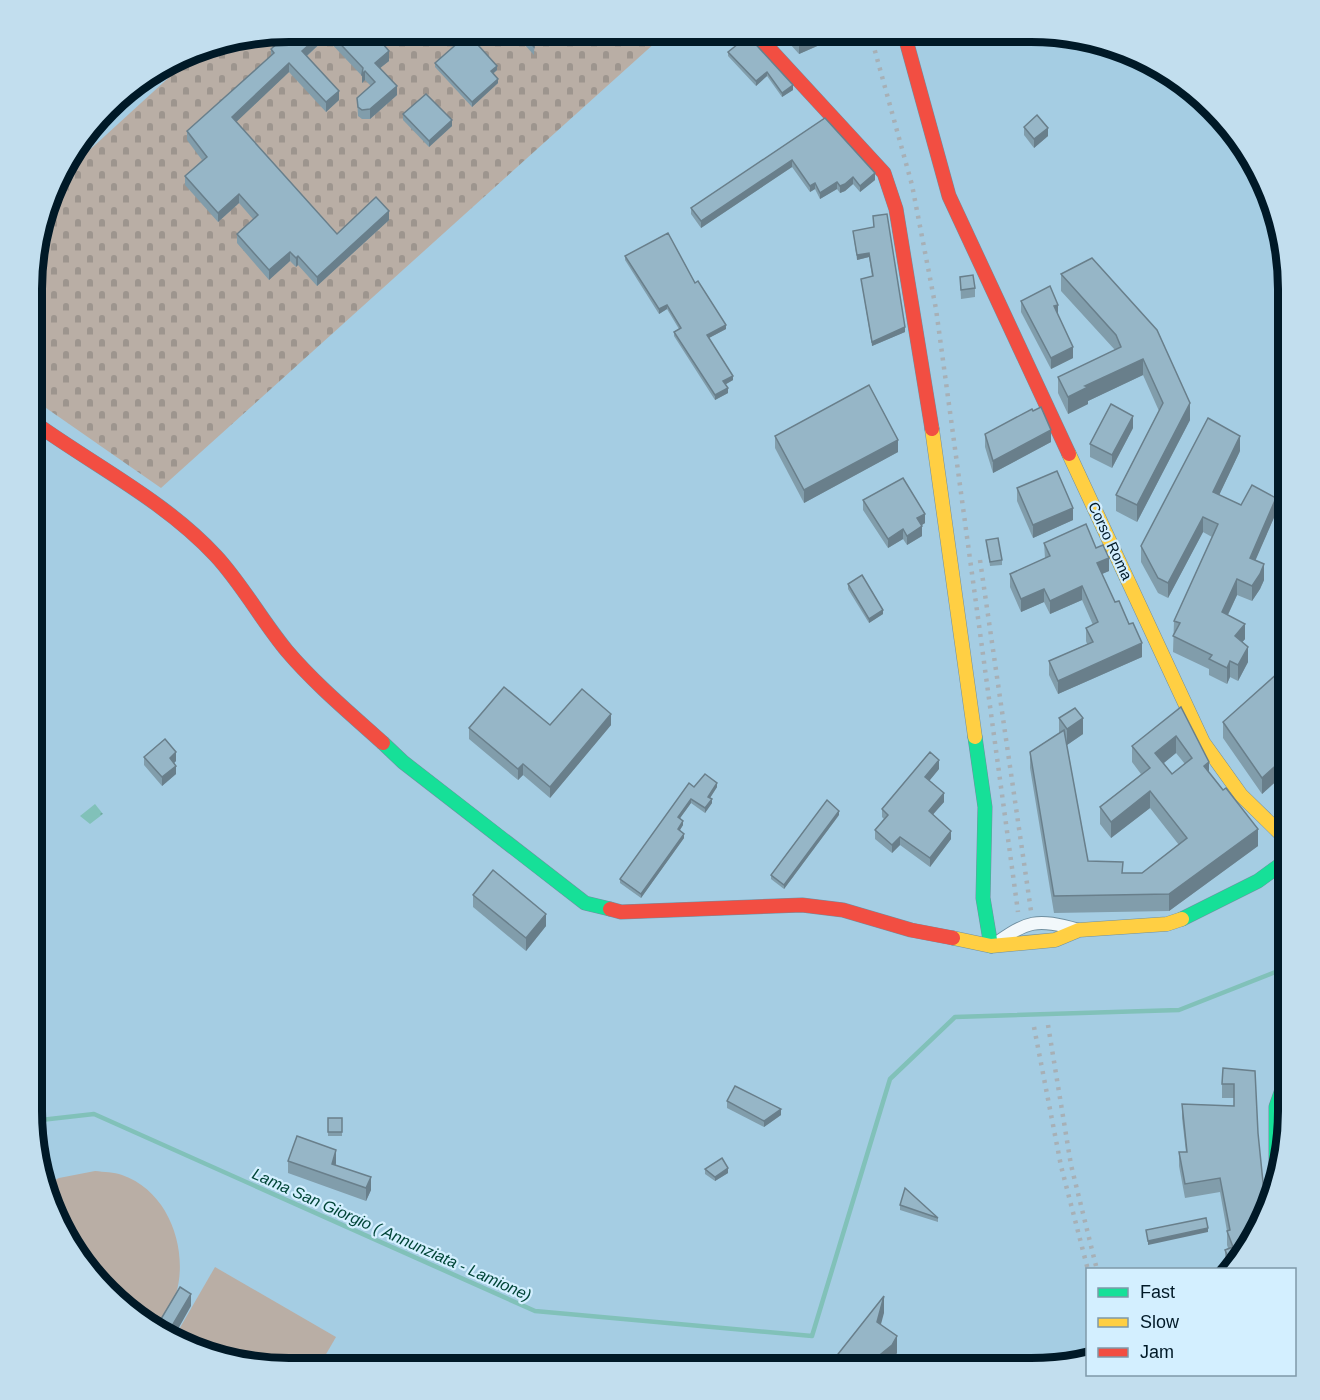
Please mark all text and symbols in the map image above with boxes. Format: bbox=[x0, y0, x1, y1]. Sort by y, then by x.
street label: Corso Roma bbox=[1085, 499, 1136, 583]
water label: Lama San Giorgio ( Annunziata - Lamione) bbox=[250, 1165, 534, 1304]
legend bbox=[1086, 1268, 1296, 1376]
text: Fast bbox=[1140, 1282, 1175, 1302]
text: Slow bbox=[1140, 1312, 1180, 1332]
text: Jam bbox=[1140, 1342, 1174, 1362]

